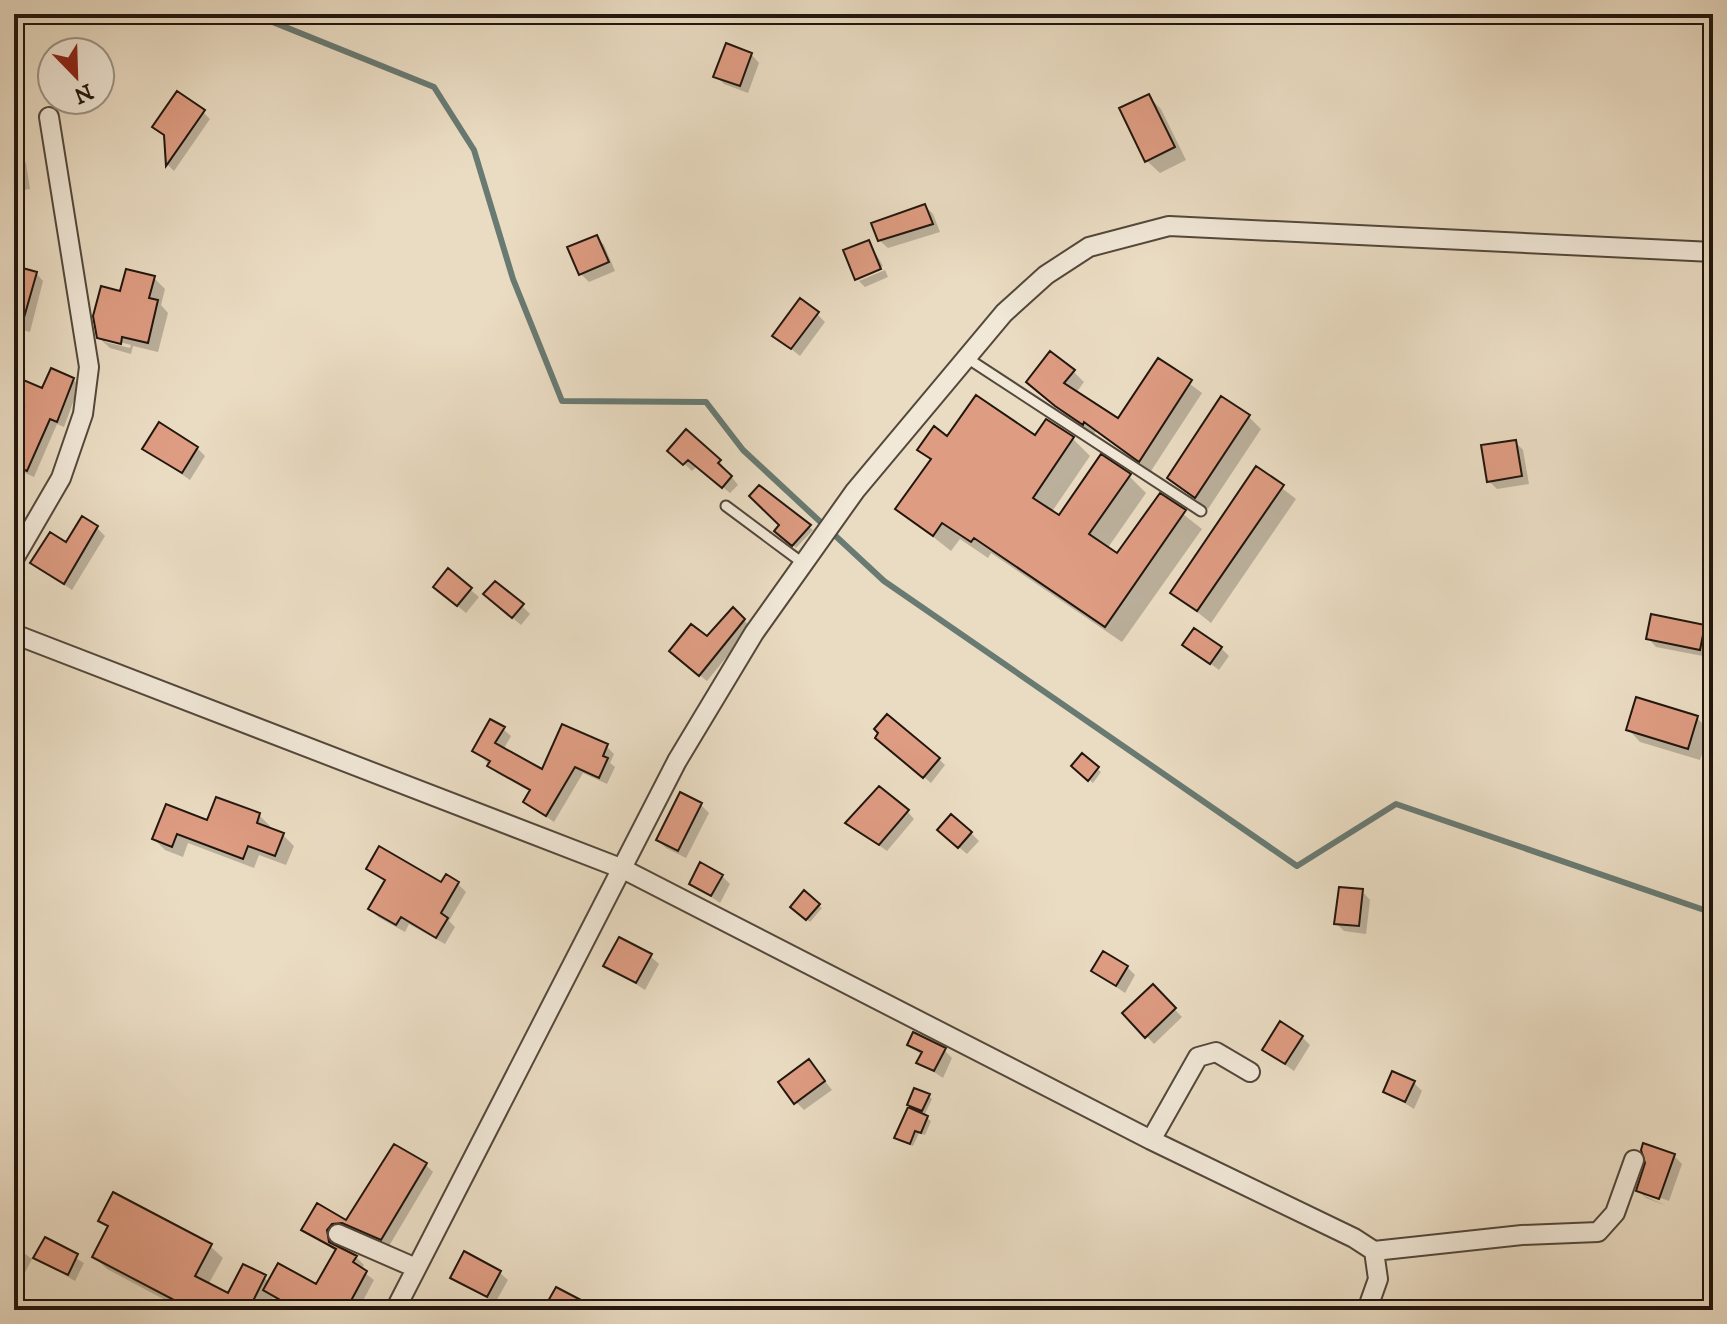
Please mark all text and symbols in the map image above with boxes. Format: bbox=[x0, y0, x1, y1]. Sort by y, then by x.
north arrow bbox=[36, 36, 116, 116]
text: N bbox=[70, 77, 97, 109]

